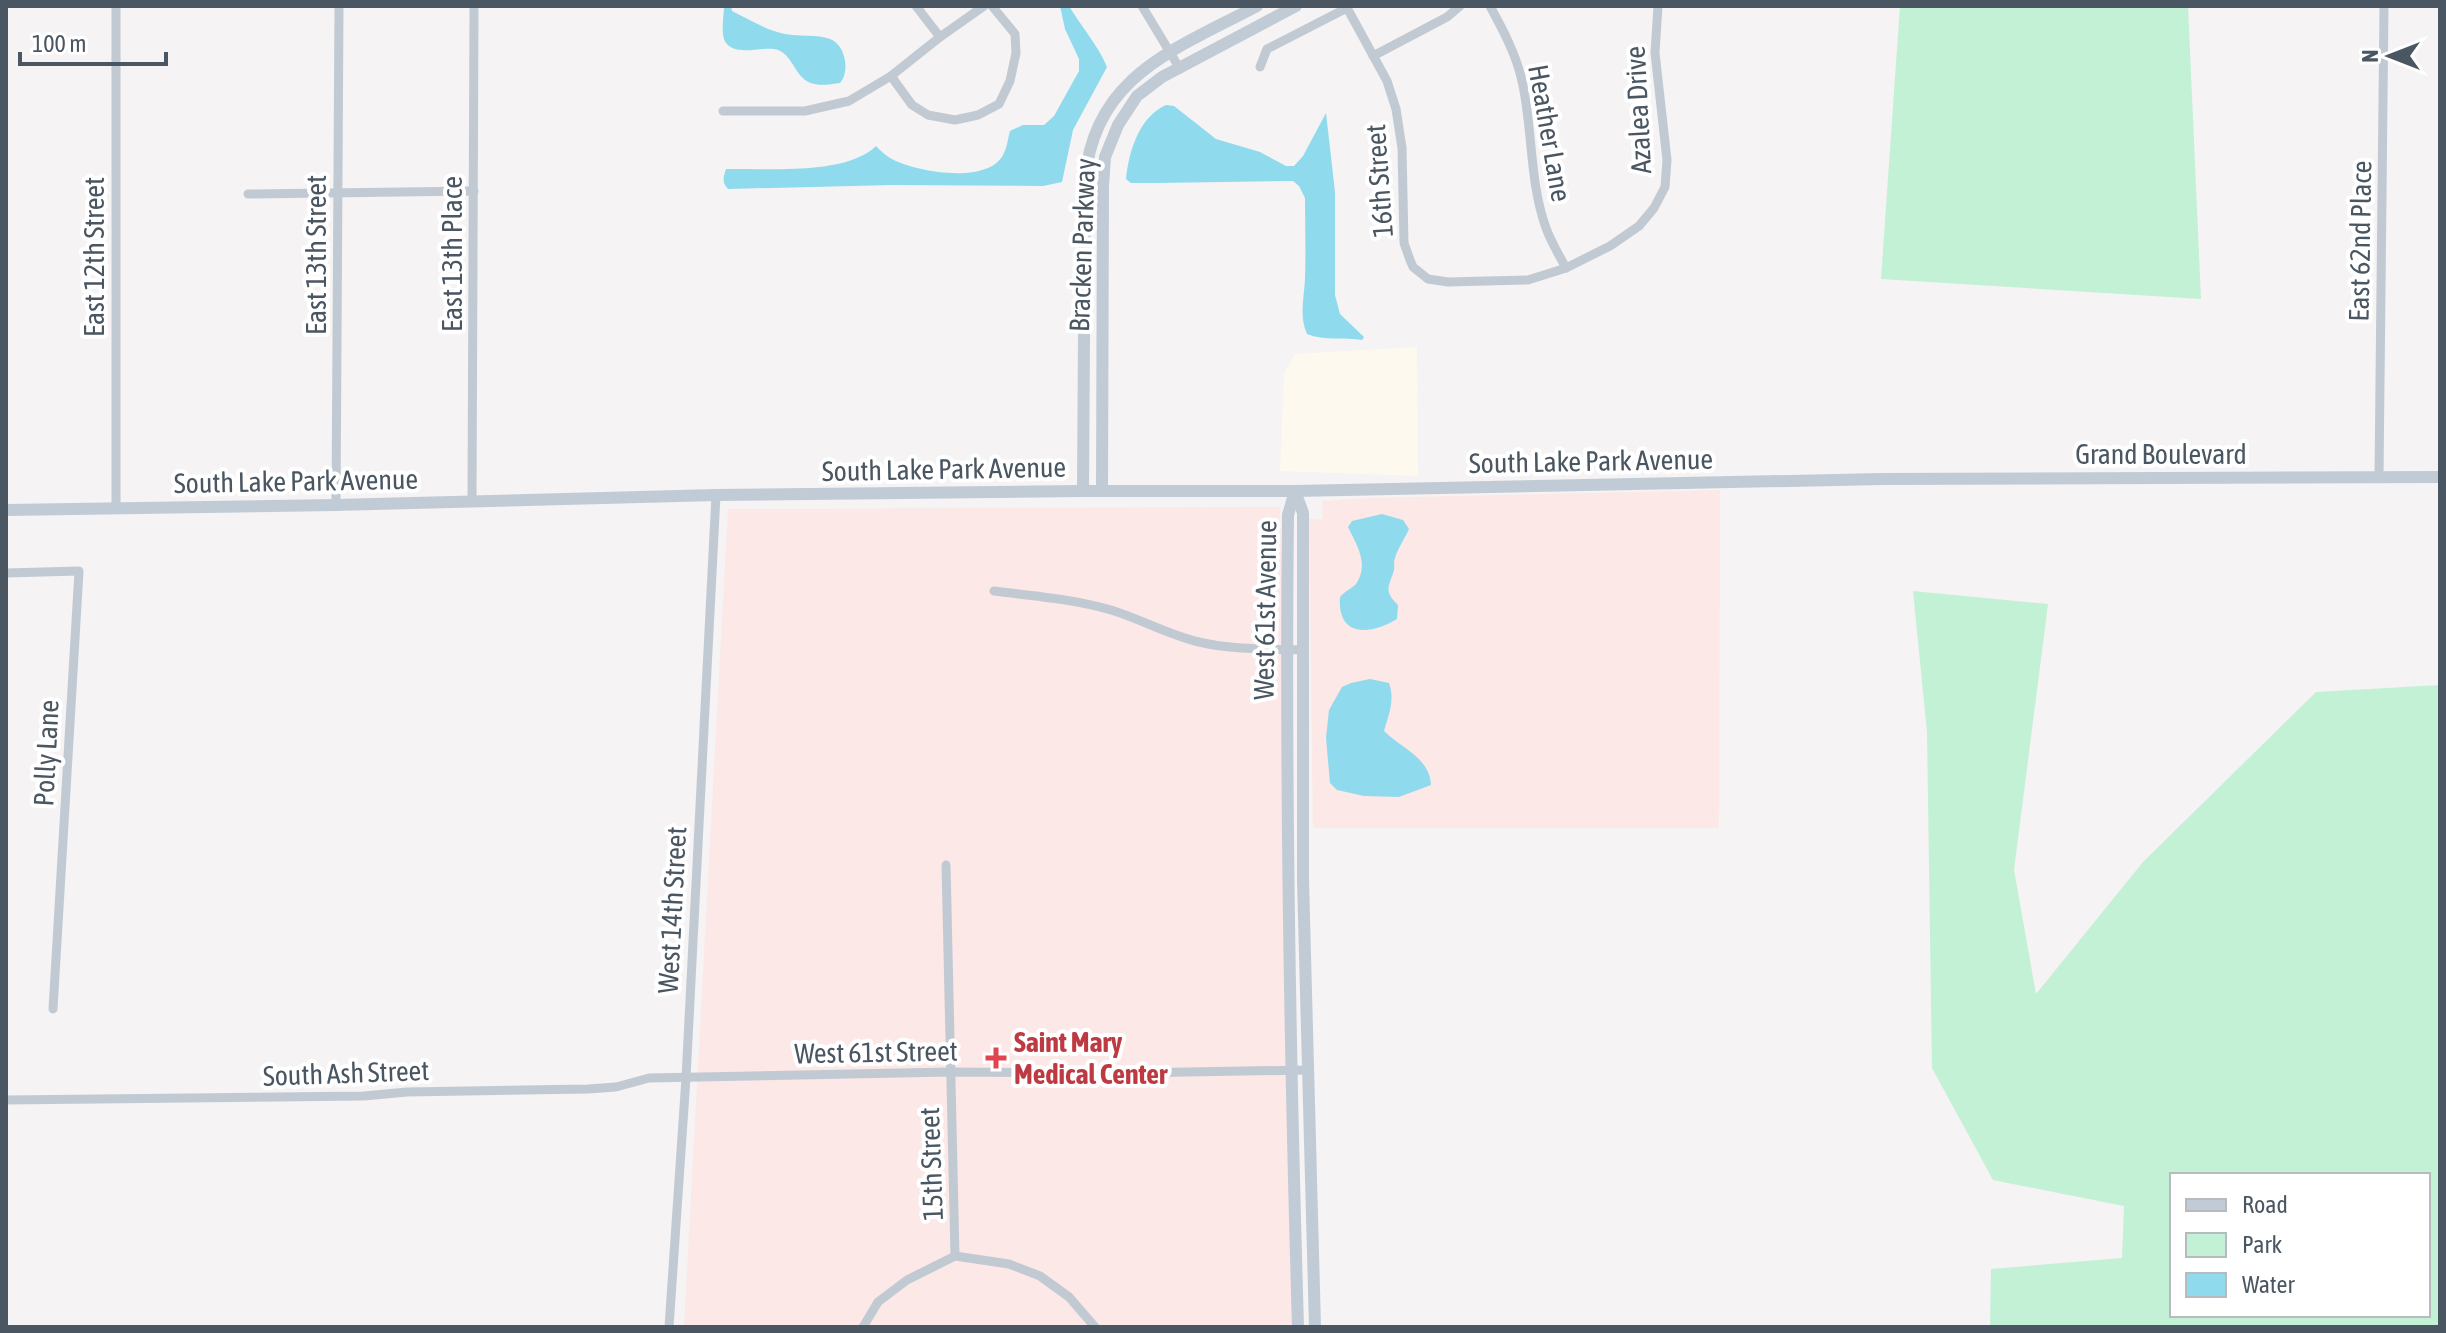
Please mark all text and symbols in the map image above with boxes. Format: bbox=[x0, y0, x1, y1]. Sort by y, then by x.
scale bar bbox=[20, 16, 166, 66]
north arrow bbox=[2350, 16, 2430, 96]
text: 100 m bbox=[32, 30, 86, 57]
street label: Azalea Drive bbox=[1619, 45, 1657, 175]
text: N bbox=[2357, 50, 2383, 62]
street label: Heather Lane bbox=[1522, 62, 1578, 204]
street label: 16th Street bbox=[1359, 123, 1399, 239]
street label: Bracken Parkway bbox=[1063, 157, 1101, 333]
street label: East 62nd Place bbox=[2343, 160, 2377, 322]
street label: East 13th Street bbox=[300, 175, 332, 335]
street label: East 13th Place bbox=[436, 176, 468, 332]
street label: East 12th Street bbox=[78, 177, 110, 337]
street label: Grand Boulevard bbox=[2075, 438, 2247, 470]
street label: South Lake Park Avenue bbox=[1469, 443, 1713, 479]
street label: South Lake Park Avenue bbox=[822, 451, 1066, 487]
street label: South Lake Park Avenue bbox=[174, 463, 418, 499]
street label: West 61st Avenue bbox=[1247, 520, 1283, 700]
street label: Polly Lane bbox=[27, 699, 65, 807]
street label: West 14th Street bbox=[652, 826, 692, 994]
place label: Saint Mary Medical Center bbox=[1014, 1026, 1168, 1090]
street label: West 61st Street bbox=[794, 1035, 958, 1069]
marker: Saint Mary Medical Center bbox=[985, 1047, 1007, 1069]
street label: South Ash Street bbox=[262, 1054, 430, 1092]
street label: 15th Street bbox=[913, 1107, 949, 1221]
legend bbox=[2170, 1173, 2430, 1317]
text: Road bbox=[2242, 1191, 2288, 1218]
text: Park bbox=[2242, 1231, 2283, 1258]
text: Water bbox=[2242, 1271, 2295, 1298]

